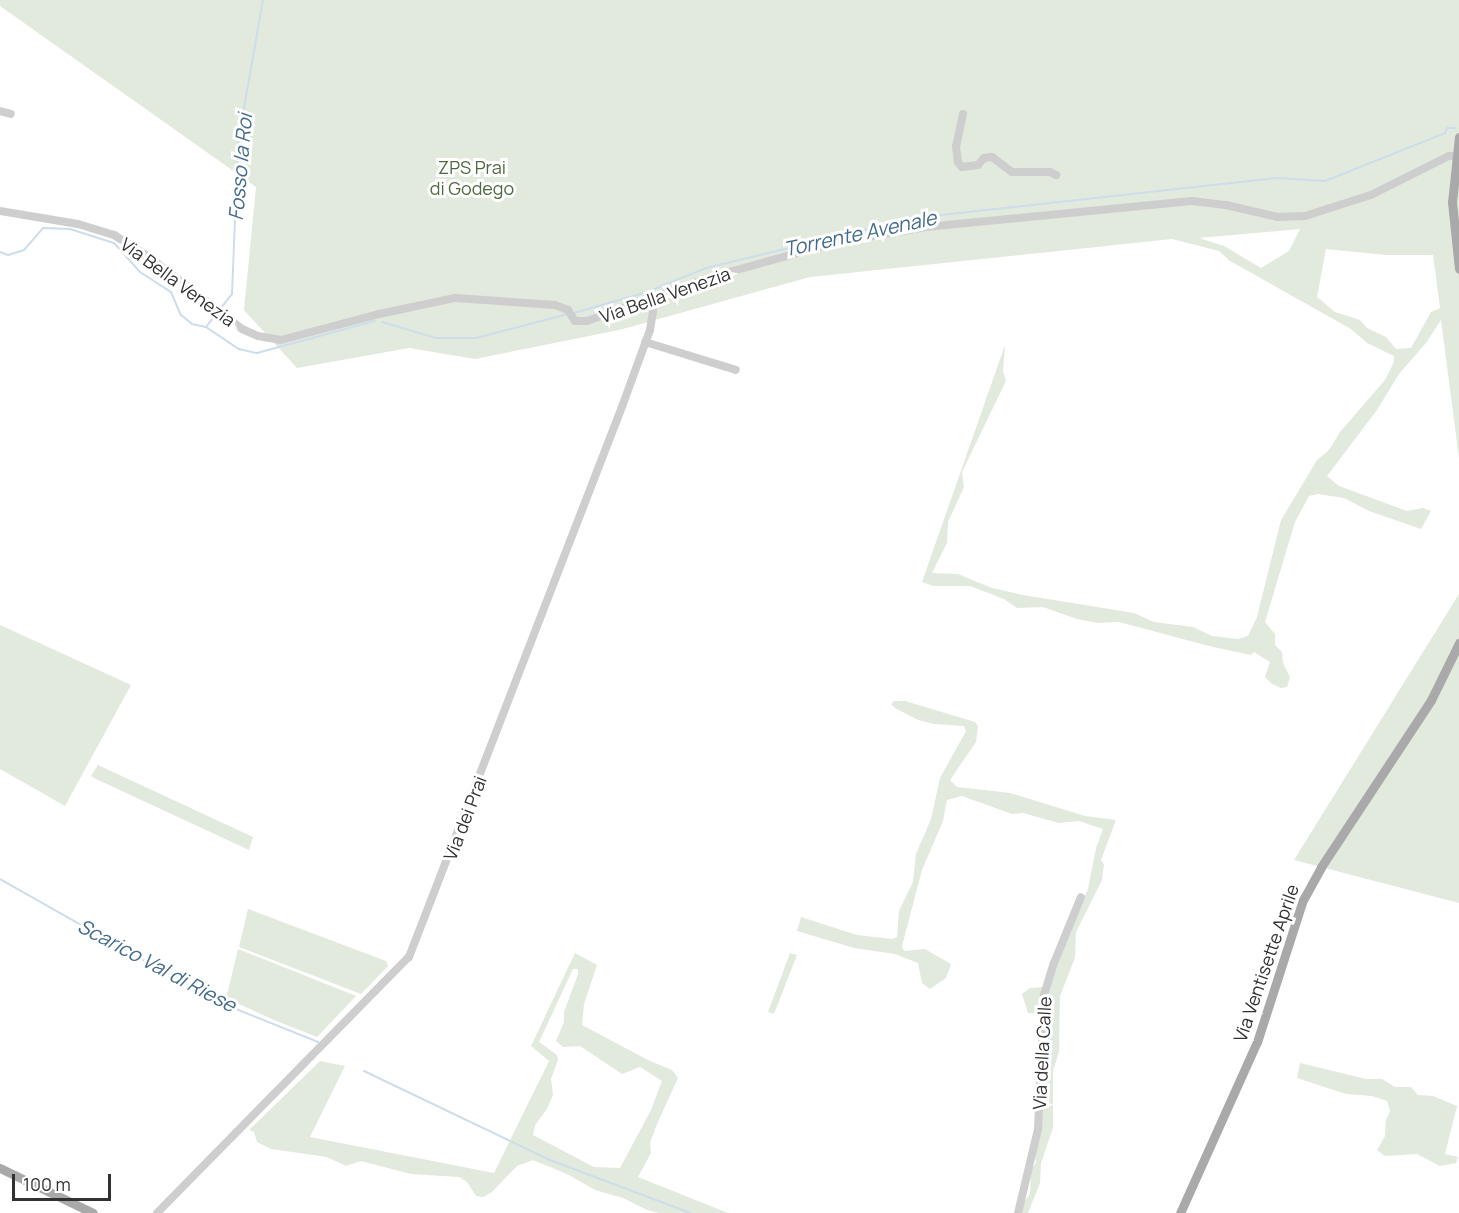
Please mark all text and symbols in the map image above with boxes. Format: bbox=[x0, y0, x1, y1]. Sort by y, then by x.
water label: Fosso la Roi bbox=[223, 113, 257, 221]
park label: ZPS Prai di Godego bbox=[430, 157, 514, 200]
water label: Torrente Avenale bbox=[782, 205, 938, 261]
street label: Via Bella Venezia bbox=[116, 233, 240, 331]
street label: Via Bella Venezia bbox=[597, 263, 733, 327]
street label: Via dei Prai bbox=[439, 773, 491, 863]
street label: Via Ventisette Aprile bbox=[1229, 881, 1303, 1045]
water label: Scarico Val di Riese bbox=[74, 913, 240, 1017]
street label: Via della Calle bbox=[1028, 996, 1056, 1110]
scale bar bbox=[15, 1162, 114, 1200]
text: 100 m bbox=[23, 1172, 71, 1196]

